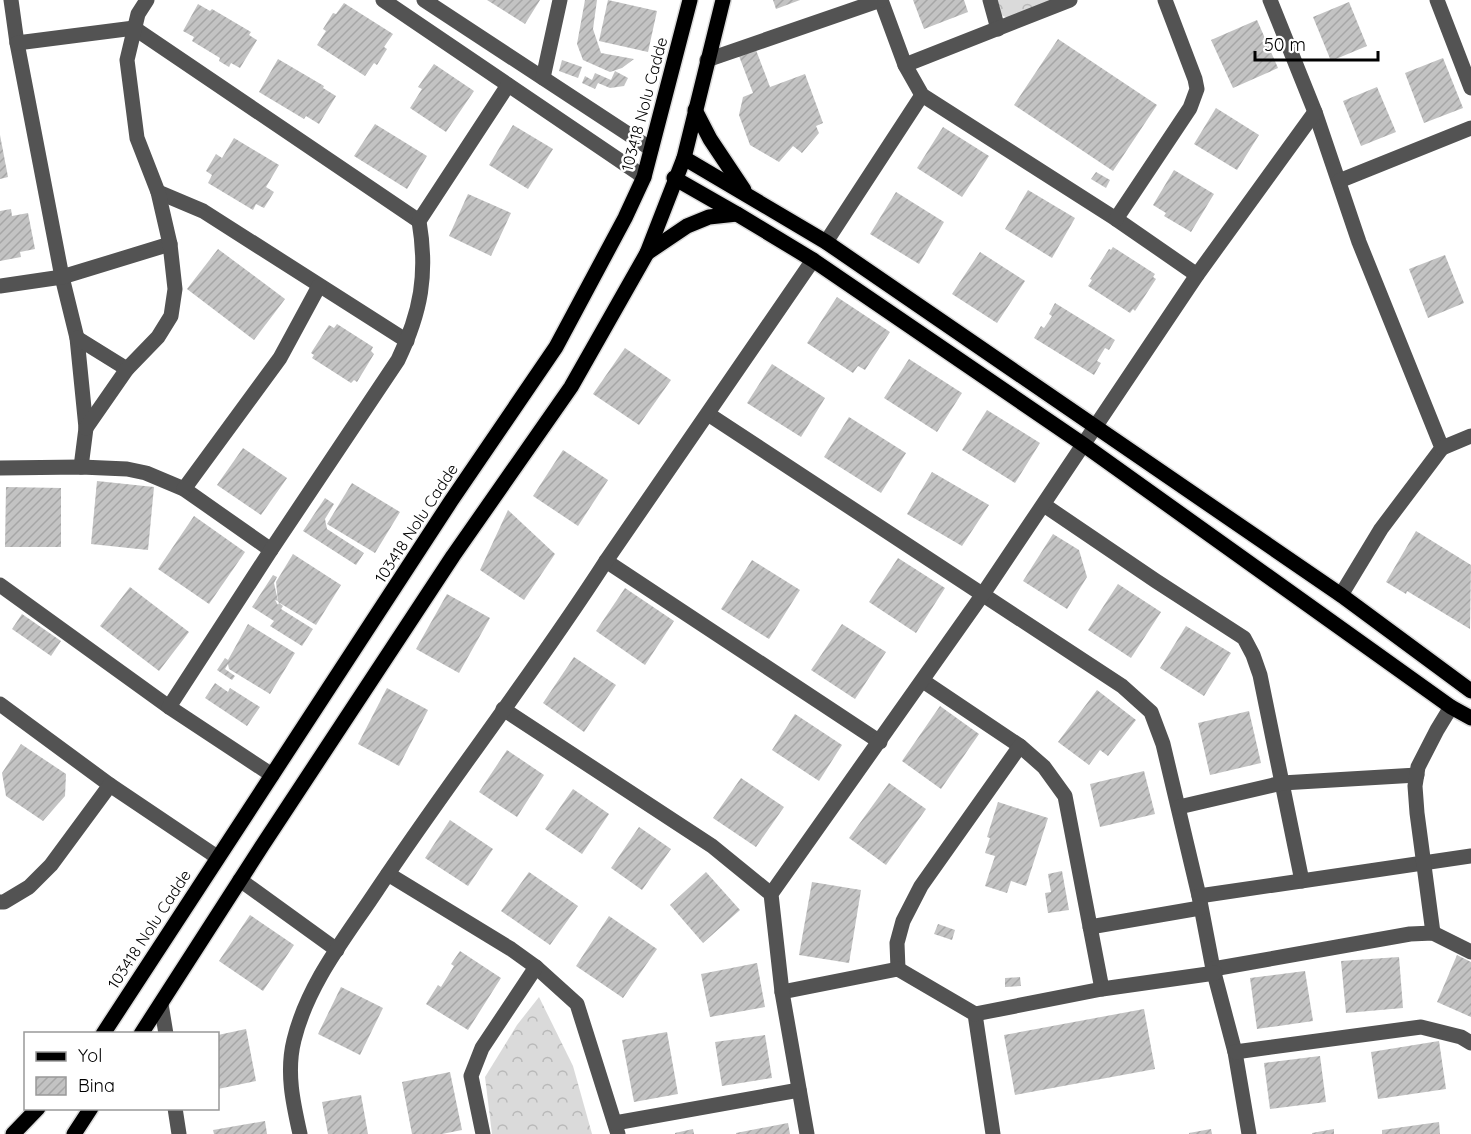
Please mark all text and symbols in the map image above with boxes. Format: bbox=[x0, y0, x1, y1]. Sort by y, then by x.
scale bar bbox=[1255, 24, 1378, 62]
text: 50 m bbox=[1264, 33, 1306, 56]
street label: 103418 Nolu Cadde bbox=[616, 35, 672, 173]
street label: 103418 Nolu Cadde bbox=[370, 460, 462, 586]
street label: 103418 Nolu Cadde bbox=[103, 866, 195, 992]
legend bbox=[24, 1032, 219, 1110]
text: Yol bbox=[78, 1044, 102, 1067]
text: Bina bbox=[78, 1074, 115, 1097]

